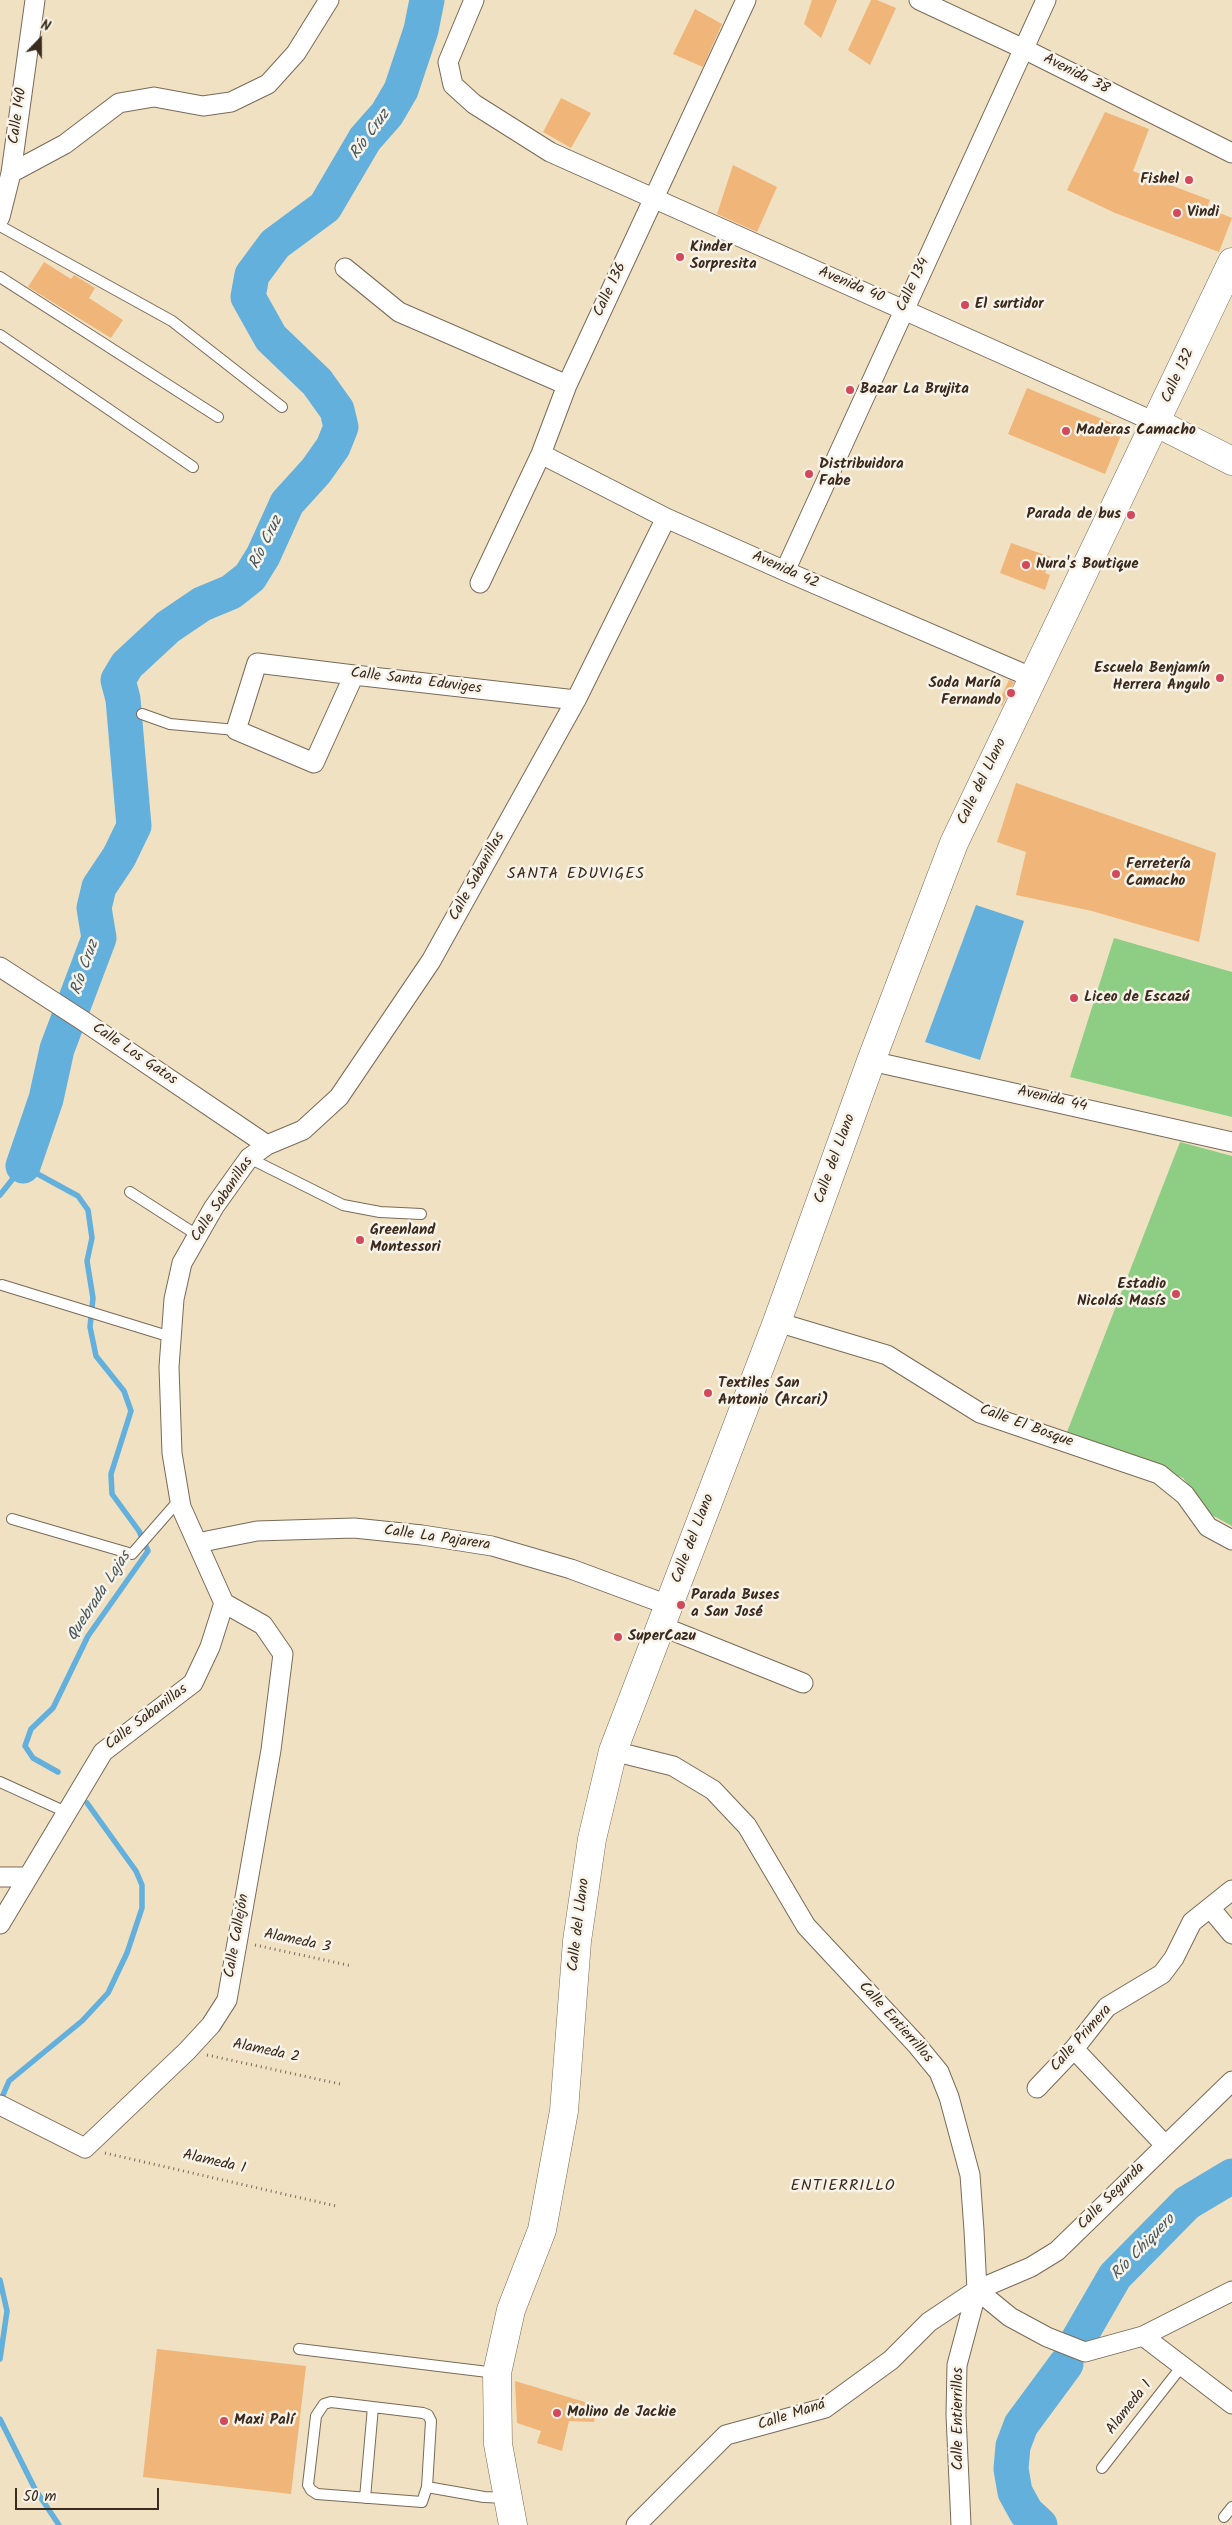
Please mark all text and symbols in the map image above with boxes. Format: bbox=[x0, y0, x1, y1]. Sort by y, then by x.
text: N bbox=[37, 14, 54, 38]
north arrow bbox=[15, 15, 65, 65]
street label: Avenida 38 bbox=[1040, 51, 1112, 99]
street label: Calle 140 bbox=[6, 87, 32, 145]
water label: Río Cruz bbox=[347, 107, 395, 163]
place label: Fishel bbox=[1140, 171, 1179, 189]
marker: Fishel bbox=[1183, 174, 1195, 186]
place label: Vindi bbox=[1187, 204, 1219, 222]
marker: Vindi bbox=[1171, 207, 1183, 219]
place label: Kinder Sorpresita bbox=[690, 239, 757, 274]
marker: Kinder Sorpresita bbox=[674, 251, 686, 263]
street label: Calle 134 bbox=[894, 255, 934, 315]
street label: Calle 136 bbox=[591, 260, 631, 320]
street label: Avenida 40 bbox=[815, 264, 887, 308]
place label: El surtidor bbox=[975, 296, 1044, 314]
marker: El surtidor bbox=[959, 299, 971, 311]
street label: Calle 132 bbox=[1159, 346, 1199, 406]
place label: Bazar La Brujita bbox=[860, 381, 969, 399]
marker: Bazar La Brujita bbox=[844, 384, 856, 396]
place label: Maderas Camacho bbox=[1076, 422, 1196, 440]
marker: Maderas Camacho bbox=[1060, 425, 1072, 437]
place label: Distribuidora Fabe bbox=[819, 456, 904, 491]
marker: Distribuidora Fabe bbox=[803, 468, 815, 480]
place label: Parada de bus bbox=[1027, 506, 1121, 524]
marker: Parada de bus bbox=[1125, 509, 1137, 521]
water label: Río Cruz bbox=[246, 513, 288, 573]
street label: Avenida 42 bbox=[749, 548, 821, 594]
place label: Nura's Boutique bbox=[1036, 556, 1138, 574]
marker: Nura's Boutique bbox=[1020, 559, 1032, 571]
place label: Escuela Benjamín Herrera Angulo bbox=[1094, 660, 1210, 695]
street label: Calle Santa Eduviges bbox=[350, 665, 482, 699]
marker: Escuela Benjamín Herrera Angulo bbox=[1214, 672, 1226, 684]
place label: Soda María Fernando bbox=[928, 675, 1001, 710]
marker: Soda María Fernando bbox=[1005, 687, 1017, 699]
street label: Calle del Llano bbox=[954, 736, 1012, 828]
street label: Calle Sabanillas bbox=[446, 830, 510, 924]
place label: Ferretería Camacho bbox=[1126, 856, 1191, 891]
district label: SANTA EDUVIGES bbox=[505, 865, 647, 885]
marker: Ferretería Camacho bbox=[1110, 868, 1122, 880]
water label: Río Cruz bbox=[68, 938, 104, 998]
place label: Liceo de Escazú bbox=[1084, 989, 1189, 1007]
marker: Liceo de Escazú bbox=[1068, 992, 1080, 1004]
street label: Calle Los Gatos bbox=[88, 1020, 180, 1090]
street label: Avenida 44 bbox=[1015, 1083, 1089, 1117]
street label: Calle del Llano bbox=[812, 1112, 860, 1206]
street label: Calle Sabanillas bbox=[188, 1154, 258, 1246]
place label: Greenland Montessori bbox=[370, 1222, 441, 1257]
marker: Greenland Montessori bbox=[354, 1234, 366, 1246]
place label: Estadio Nicolás Masís bbox=[1077, 1276, 1166, 1311]
marker: Estadio Nicolás Masís bbox=[1170, 1288, 1182, 1300]
place label: Textiles San Antonio (Arcari) bbox=[718, 1375, 829, 1410]
marker: Textiles San Antonio (Arcari) bbox=[702, 1387, 714, 1399]
street label: Calle El Bosque bbox=[977, 1402, 1075, 1452]
street label: Calle del Llano bbox=[669, 1492, 719, 1586]
street label: Calle La Pajarera bbox=[383, 1523, 491, 1555]
water label: Quebrada Lajas bbox=[64, 1549, 136, 1645]
place label: Parada Buses a San José bbox=[691, 1587, 779, 1622]
marker: Parada Buses a San José bbox=[675, 1599, 687, 1611]
place label: SuperCazu bbox=[628, 1628, 696, 1646]
marker: SuperCazu bbox=[612, 1631, 624, 1643]
street label: Calle Sabanillas bbox=[102, 1681, 192, 1755]
street label: Calle del Llano bbox=[565, 1877, 595, 1973]
street label: Calle Callejón bbox=[222, 1893, 254, 1979]
street label: Alameda 3 bbox=[262, 1926, 332, 1958]
street label: Calle Entierrillos bbox=[854, 1979, 936, 2067]
street label: Calle Primera bbox=[1047, 2002, 1117, 2076]
street label: Alameda 2 bbox=[231, 2036, 301, 2068]
street label: Alameda 1 bbox=[181, 2147, 247, 2179]
street label: Calle Segunda bbox=[1075, 2160, 1149, 2234]
district label: ENTIERRILLO bbox=[789, 2177, 897, 2197]
water label: Río Chiquero bbox=[1108, 2211, 1180, 2285]
street label: Calle Entierrillos bbox=[950, 2367, 968, 2471]
street label: Alameda 1 bbox=[1103, 2377, 1157, 2439]
street label: Calle Maná bbox=[756, 2397, 828, 2435]
place label: Molino de Jackie bbox=[567, 2404, 676, 2422]
marker: Molino de Jackie bbox=[551, 2407, 563, 2419]
place label: Maxi Palí bbox=[234, 2412, 294, 2430]
marker: Maxi Palí bbox=[218, 2415, 230, 2427]
scale bar bbox=[18, 2478, 161, 2510]
text: 50 m bbox=[23, 2485, 57, 2509]

